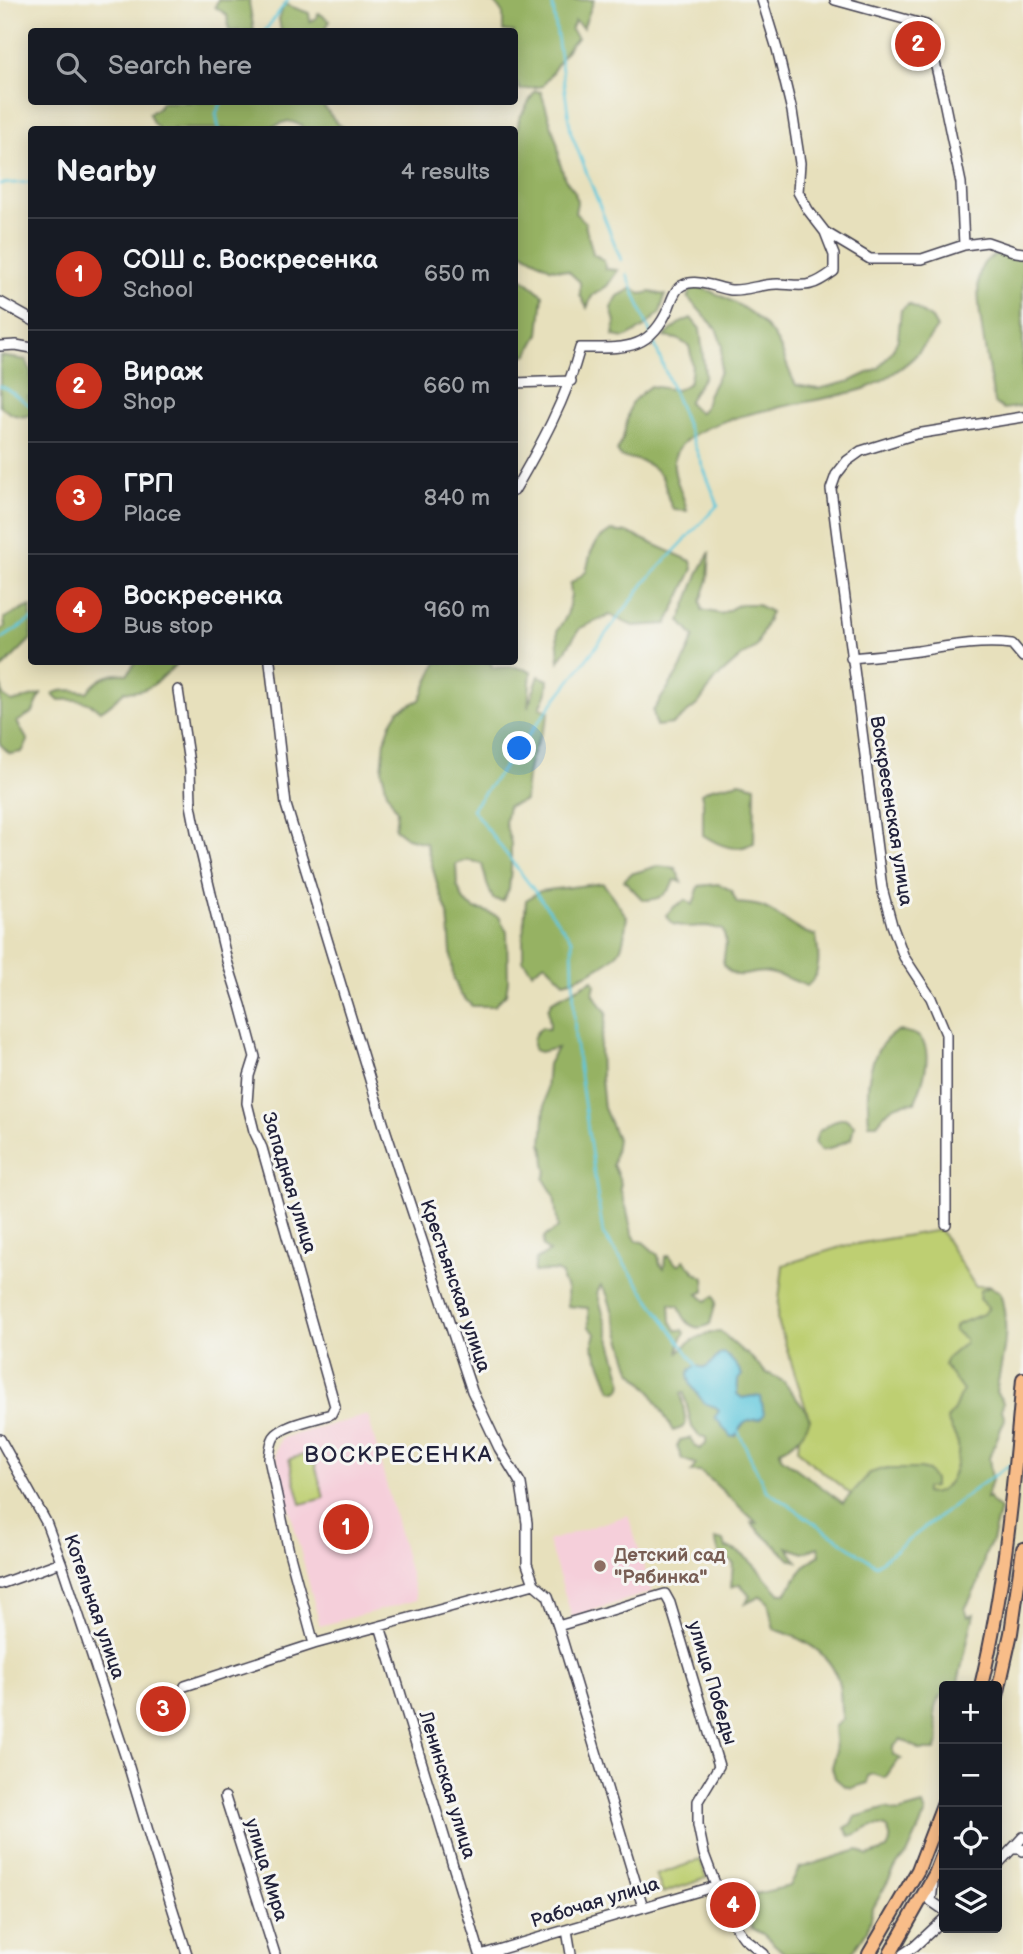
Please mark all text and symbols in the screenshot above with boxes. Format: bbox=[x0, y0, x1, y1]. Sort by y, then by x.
pin: 2 bbox=[895, 18, 941, 70]
search box bbox=[28, 28, 518, 105]
icon: search bbox=[52, 48, 90, 86]
text: Search here bbox=[108, 51, 252, 82]
text: Nearby bbox=[56, 154, 156, 190]
text: 4 results bbox=[401, 158, 490, 186]
text: СОШ с. Воскресенка bbox=[123, 245, 378, 276]
text: 1 bbox=[74, 260, 84, 288]
text: 650 m bbox=[424, 260, 490, 288]
text: School bbox=[123, 276, 193, 304]
text: Вираж bbox=[123, 357, 203, 388]
text: 2 bbox=[72, 372, 86, 400]
text: 660 m bbox=[423, 372, 490, 400]
text: Shop bbox=[123, 388, 176, 416]
text: ГРП bbox=[123, 469, 174, 500]
text: 3 bbox=[72, 484, 86, 512]
text: 840 m bbox=[424, 484, 490, 512]
text: Place bbox=[123, 500, 181, 528]
text: Воскресенка bbox=[123, 581, 282, 612]
text: 4 bbox=[72, 596, 86, 624]
text: 960 m bbox=[424, 596, 490, 624]
text: Bus stop bbox=[123, 612, 213, 640]
street label: Воскресенская улица bbox=[865, 714, 917, 908]
your location bbox=[502, 731, 536, 765]
street label: Западная улица bbox=[257, 1110, 321, 1256]
street label: Крестьянская улица bbox=[415, 1197, 495, 1375]
district label: ВОСКРЕСЕНКА bbox=[304, 1441, 494, 1469]
pin: 1 bbox=[323, 1501, 369, 1553]
street label: Котельная улица bbox=[58, 1532, 130, 1682]
place label: Детский сад "Рябинка" bbox=[614, 1544, 726, 1589]
marker: Детский сад "Рябинка" bbox=[592, 1558, 608, 1574]
street label: улица Победы bbox=[682, 1618, 742, 1748]
map controls bbox=[939, 1681, 1002, 1933]
button: + bbox=[939, 1681, 1002, 1744]
pin: 3 bbox=[140, 1683, 186, 1735]
street label: Ленинская улица bbox=[413, 1707, 480, 1862]
button: − bbox=[939, 1744, 1002, 1807]
button: locate bbox=[939, 1807, 1002, 1870]
street label: улица Мира bbox=[239, 1816, 293, 1924]
button: layers bbox=[939, 1870, 1002, 1933]
street label: Рабочая улица bbox=[528, 1873, 662, 1933]
pin: 4 bbox=[710, 1879, 756, 1931]

